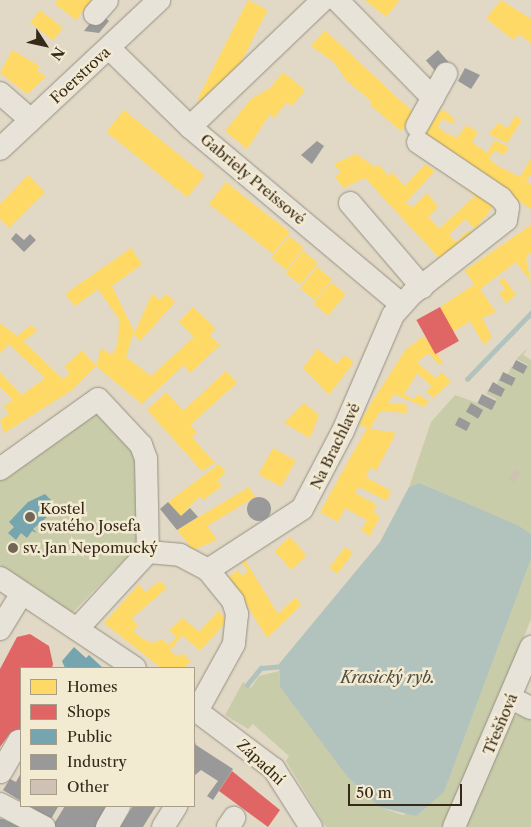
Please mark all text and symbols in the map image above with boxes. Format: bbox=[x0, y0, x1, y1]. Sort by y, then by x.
north arrow bbox=[20, 20, 70, 70]
street label: Foerstrova bbox=[46, 43, 114, 107]
text: N bbox=[46, 43, 68, 64]
street label: Gabriely Preissové bbox=[197, 130, 309, 228]
street label: Na Brachlavě bbox=[306, 400, 364, 492]
place label: Kostel svatého Josefa bbox=[40, 499, 141, 534]
marker: Kostel svatého Josefa bbox=[24, 511, 36, 523]
place label: sv. Jan Nepomucký bbox=[23, 539, 158, 557]
marker: sv. Jan Nepomucký bbox=[7, 542, 19, 554]
legend bbox=[20, 667, 195, 807]
water label: Krasický ryb. bbox=[341, 667, 435, 687]
text: Homes bbox=[67, 677, 118, 696]
street label: Třešňová bbox=[479, 691, 521, 757]
text: Shops bbox=[67, 702, 110, 721]
text: Public bbox=[67, 727, 112, 746]
street label: Západní bbox=[234, 736, 288, 788]
text: Industry bbox=[67, 752, 127, 771]
scale bar bbox=[351, 774, 465, 806]
text: Other bbox=[67, 777, 109, 796]
text: 50 m bbox=[356, 783, 392, 802]

